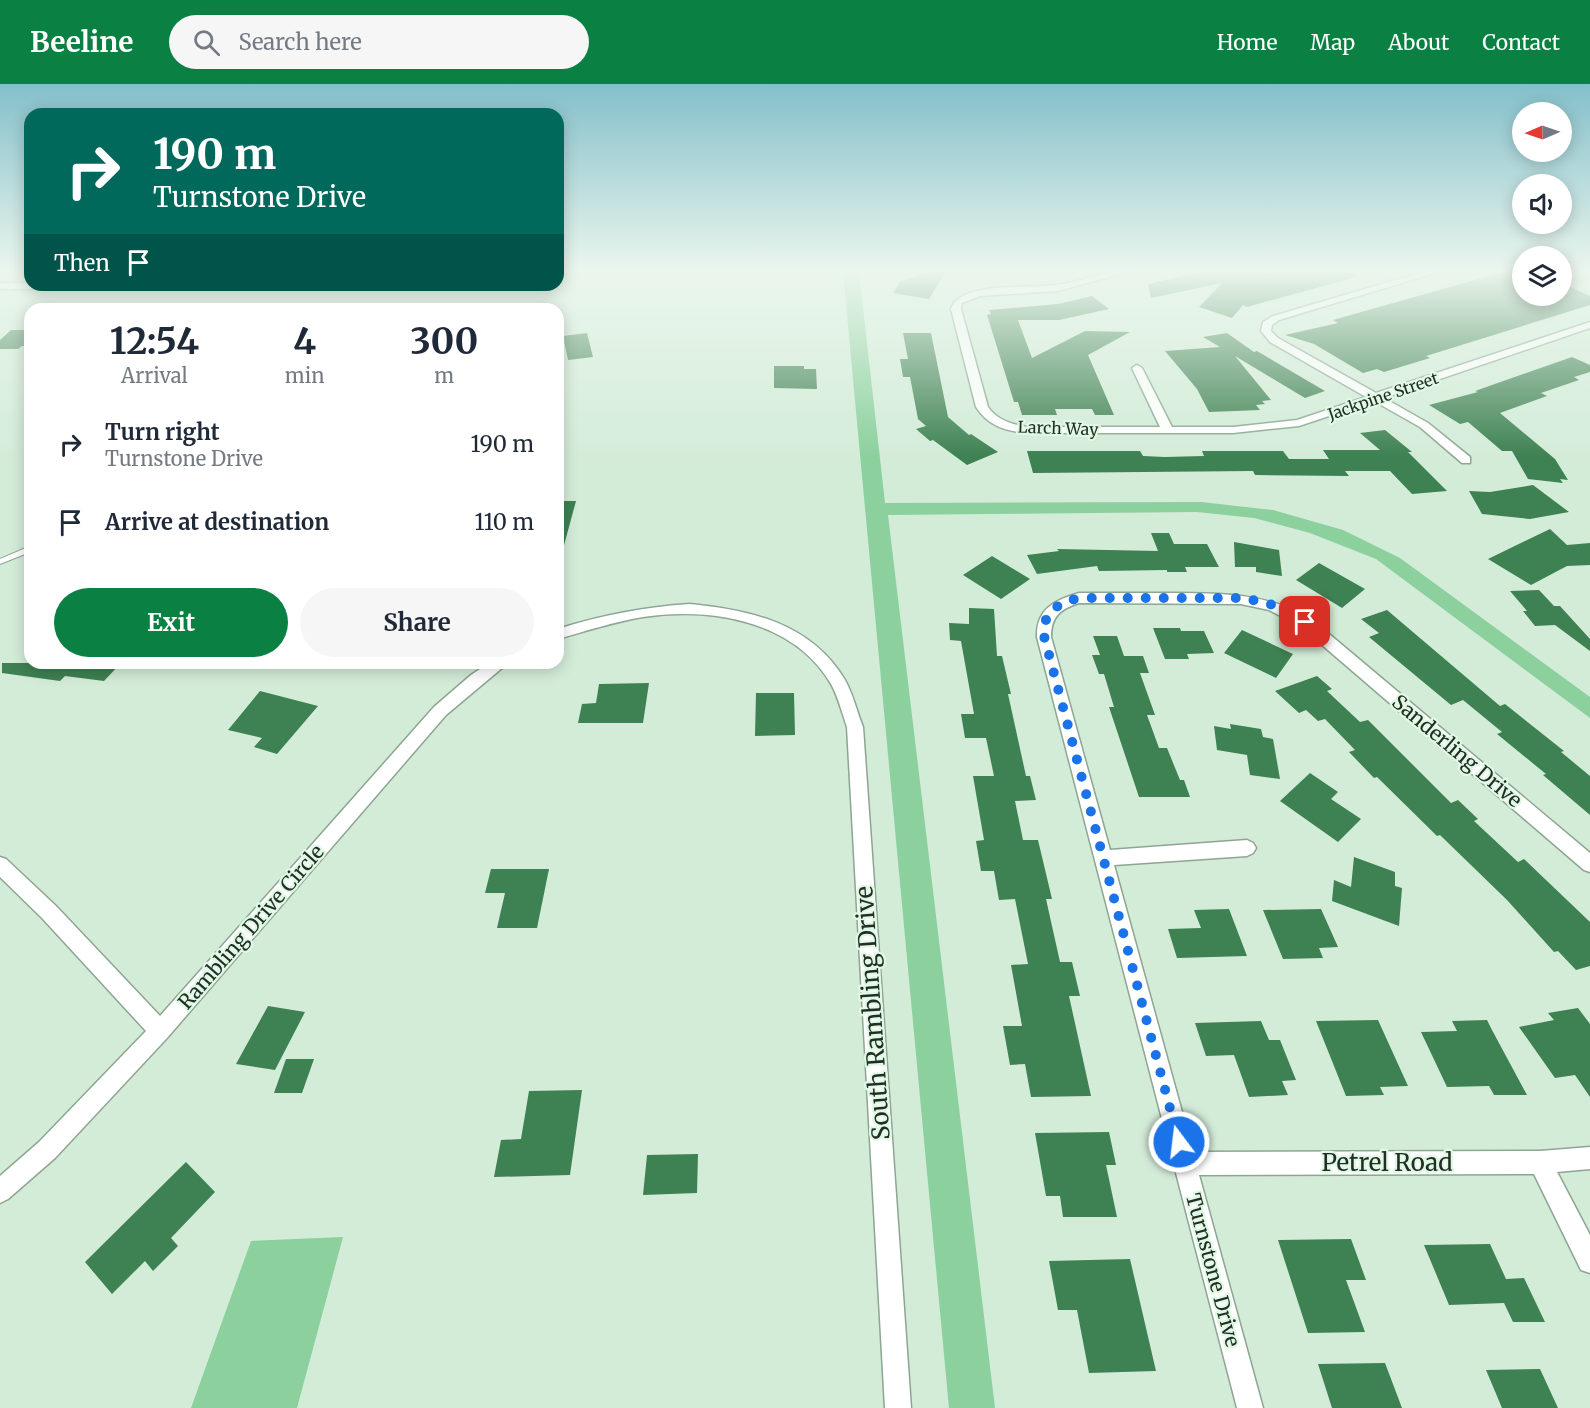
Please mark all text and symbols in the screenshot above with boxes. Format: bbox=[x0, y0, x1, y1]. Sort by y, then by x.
search box bbox=[169, 15, 589, 69]
text: Beeline bbox=[30, 24, 133, 60]
icon: search bbox=[190, 26, 223, 59]
text: Search here bbox=[238, 28, 362, 56]
text: Home bbox=[1217, 29, 1277, 56]
text: Map bbox=[1310, 29, 1355, 56]
text: About bbox=[1388, 29, 1449, 56]
text: Contact bbox=[1482, 29, 1560, 56]
north arrow bbox=[1512, 102, 1572, 162]
map controls bbox=[1512, 102, 1572, 306]
text: 190 m bbox=[153, 128, 276, 180]
icon: right bbox=[54, 132, 132, 210]
button: sound bbox=[1512, 174, 1572, 234]
text: Turnstone Drive bbox=[153, 180, 366, 214]
icon: arrive bbox=[122, 246, 155, 279]
button: layers bbox=[1512, 246, 1572, 306]
text: Then bbox=[54, 249, 110, 277]
text: 12:54 bbox=[110, 319, 199, 364]
text: 4 bbox=[293, 319, 316, 364]
text: 300 bbox=[410, 319, 478, 364]
text: Arrival bbox=[121, 363, 188, 388]
text: min bbox=[285, 363, 324, 388]
text: m bbox=[434, 363, 454, 388]
street label: Jackpine Street bbox=[1324, 367, 1442, 425]
street label: Larch Way bbox=[1017, 417, 1099, 439]
text: Turn right bbox=[105, 418, 219, 446]
icon: right bbox=[54, 428, 87, 461]
text: 190 m bbox=[471, 430, 534, 458]
text: Turnstone Drive bbox=[105, 446, 263, 471]
icon: arrive bbox=[54, 506, 87, 539]
text: Arrive at destination bbox=[105, 508, 329, 536]
text: 110 m bbox=[475, 508, 534, 536]
button: Exit bbox=[54, 588, 288, 657]
button: Share bbox=[300, 588, 534, 657]
pin bbox=[1279, 596, 1330, 647]
icon: arrive bbox=[1288, 605, 1321, 638]
street label: Sanderling Drive bbox=[1387, 689, 1527, 812]
street label: Rambling Drive Circle bbox=[172, 839, 329, 1014]
street label: South Rambling Drive bbox=[848, 885, 897, 1141]
position arrow bbox=[1147, 1110, 1211, 1174]
street label: Petrel Road bbox=[1321, 1147, 1453, 1178]
street label: Turnstone Drive bbox=[1181, 1190, 1246, 1349]

